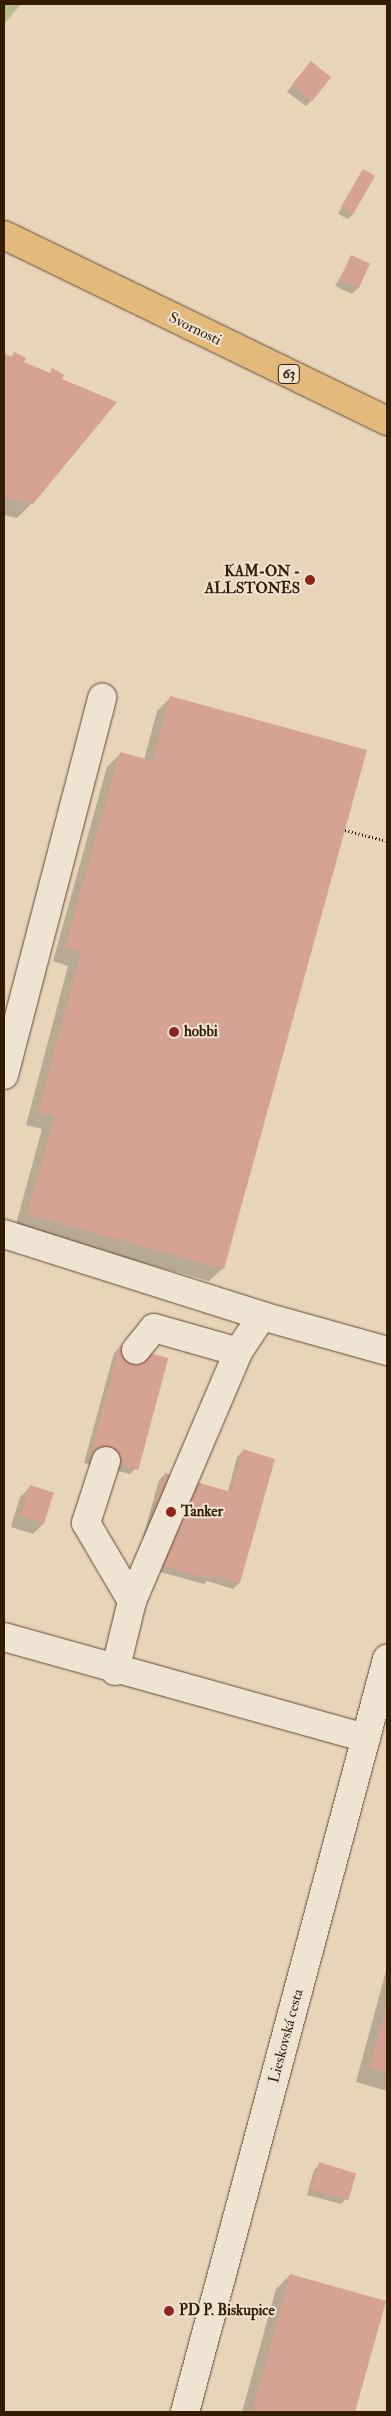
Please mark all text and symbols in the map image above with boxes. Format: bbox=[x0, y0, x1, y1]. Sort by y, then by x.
street label: Svornosti bbox=[166, 309, 224, 349]
road number: 63 bbox=[278, 362, 300, 386]
place label: KAM-ON - ALLSTONES bbox=[205, 562, 300, 597]
marker: KAM-ON - ALLSTONES bbox=[304, 574, 316, 586]
place label: hobbi bbox=[184, 1023, 218, 1041]
marker: hobbi bbox=[168, 1026, 180, 1038]
place label: Tanker bbox=[181, 1503, 223, 1521]
marker: Tanker bbox=[165, 1506, 177, 1518]
street label: Lieskovská cesta bbox=[265, 1987, 307, 2085]
place label: PD P. Biskupice bbox=[179, 2302, 275, 2320]
marker: PD P. Biskupice bbox=[163, 2305, 175, 2317]

